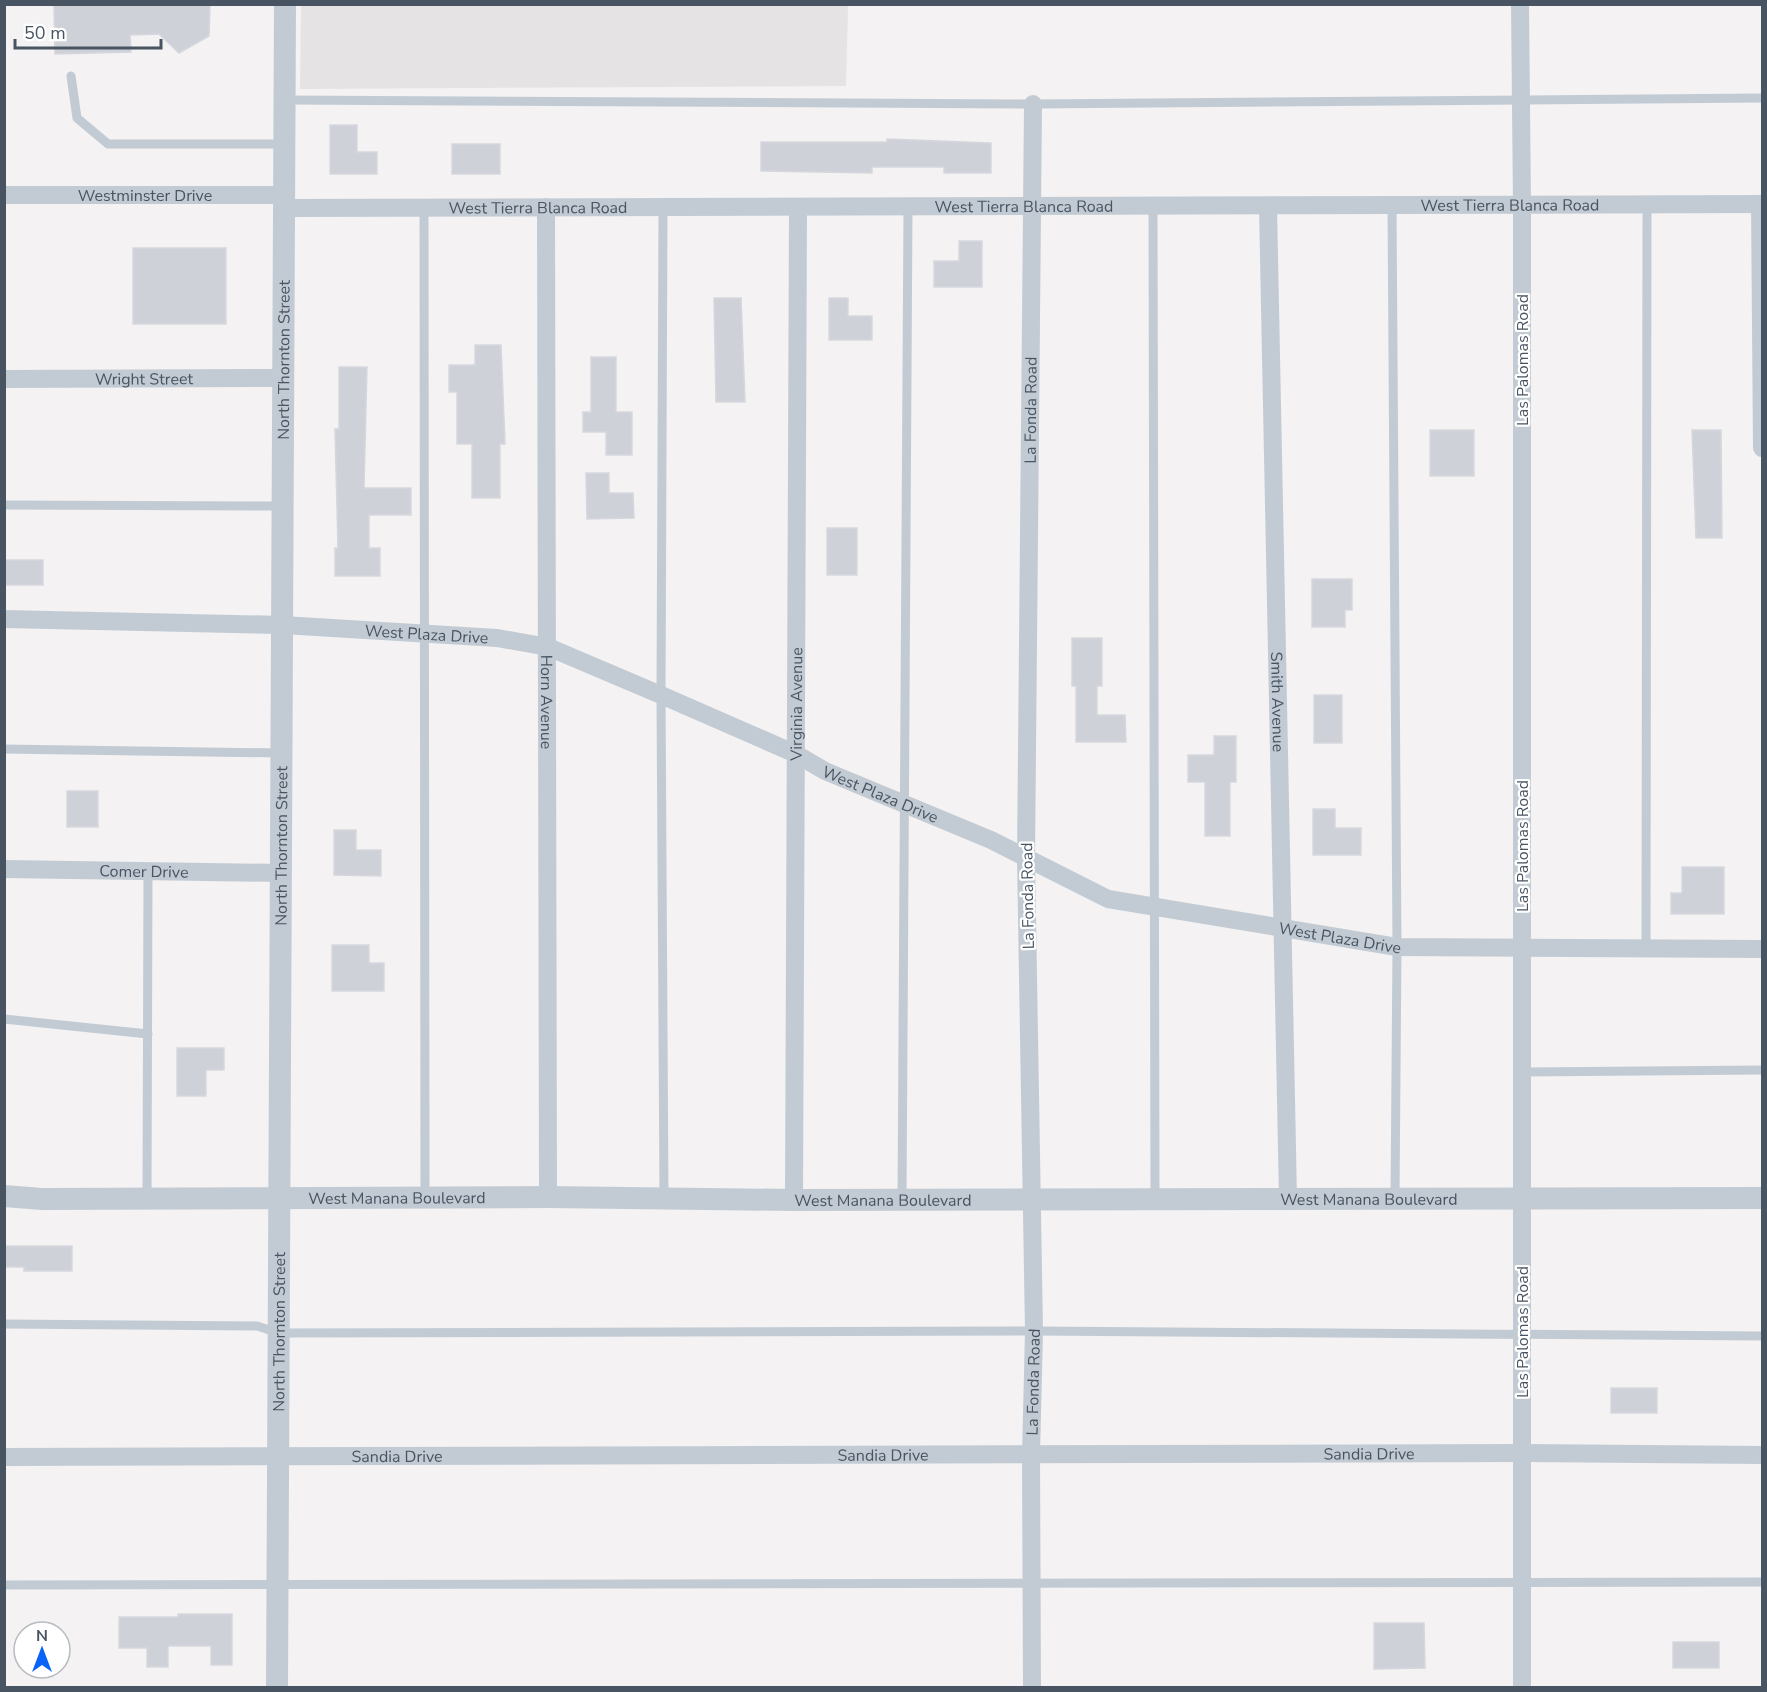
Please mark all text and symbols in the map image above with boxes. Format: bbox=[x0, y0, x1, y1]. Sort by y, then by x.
scale bar bbox=[15, 12, 160, 50]
text: 50 m bbox=[24, 21, 66, 45]
street label: Westminster Drive bbox=[78, 185, 212, 207]
street label: West Tierra Blanca Road bbox=[1421, 194, 1599, 217]
street label: West Tierra Blanca Road bbox=[935, 196, 1113, 218]
street label: West Tierra Blanca Road bbox=[449, 197, 627, 220]
street label: North Thornton Street bbox=[273, 280, 296, 440]
street label: Las Palomas Road bbox=[1512, 294, 1534, 426]
street label: La Fonda Road bbox=[1020, 357, 1043, 464]
street label: Wright Street bbox=[95, 368, 193, 391]
street label: West Plaza Drive bbox=[364, 620, 489, 649]
street label: Virginia Avenue bbox=[786, 647, 808, 762]
street label: Smith Avenue bbox=[1265, 651, 1289, 752]
street label: Horn Avenue bbox=[535, 655, 557, 749]
street label: West Plaza Drive bbox=[819, 761, 941, 829]
street label: North Thornton Street bbox=[271, 766, 293, 926]
street label: Las Palomas Road bbox=[1512, 780, 1534, 912]
street label: La Fonda Road bbox=[1016, 842, 1040, 950]
street label: Comer Drive bbox=[99, 860, 189, 884]
street label: West Plaza Drive bbox=[1277, 918, 1403, 960]
street label: West Manana Boulevard bbox=[308, 1187, 486, 1210]
street label: West Manana Boulevard bbox=[1280, 1189, 1458, 1211]
street label: West Manana Boulevard bbox=[794, 1190, 972, 1212]
street label: North Thornton Street bbox=[268, 1252, 291, 1412]
street label: Las Palomas Road bbox=[1512, 1266, 1534, 1398]
street label: La Fonda Road bbox=[1021, 1328, 1046, 1436]
street label: Sandia Drive bbox=[1323, 1443, 1415, 1466]
street label: Sandia Drive bbox=[837, 1445, 929, 1467]
street label: Sandia Drive bbox=[351, 1446, 443, 1468]
north arrow bbox=[12, 1620, 72, 1680]
text: N bbox=[36, 1625, 48, 1647]

